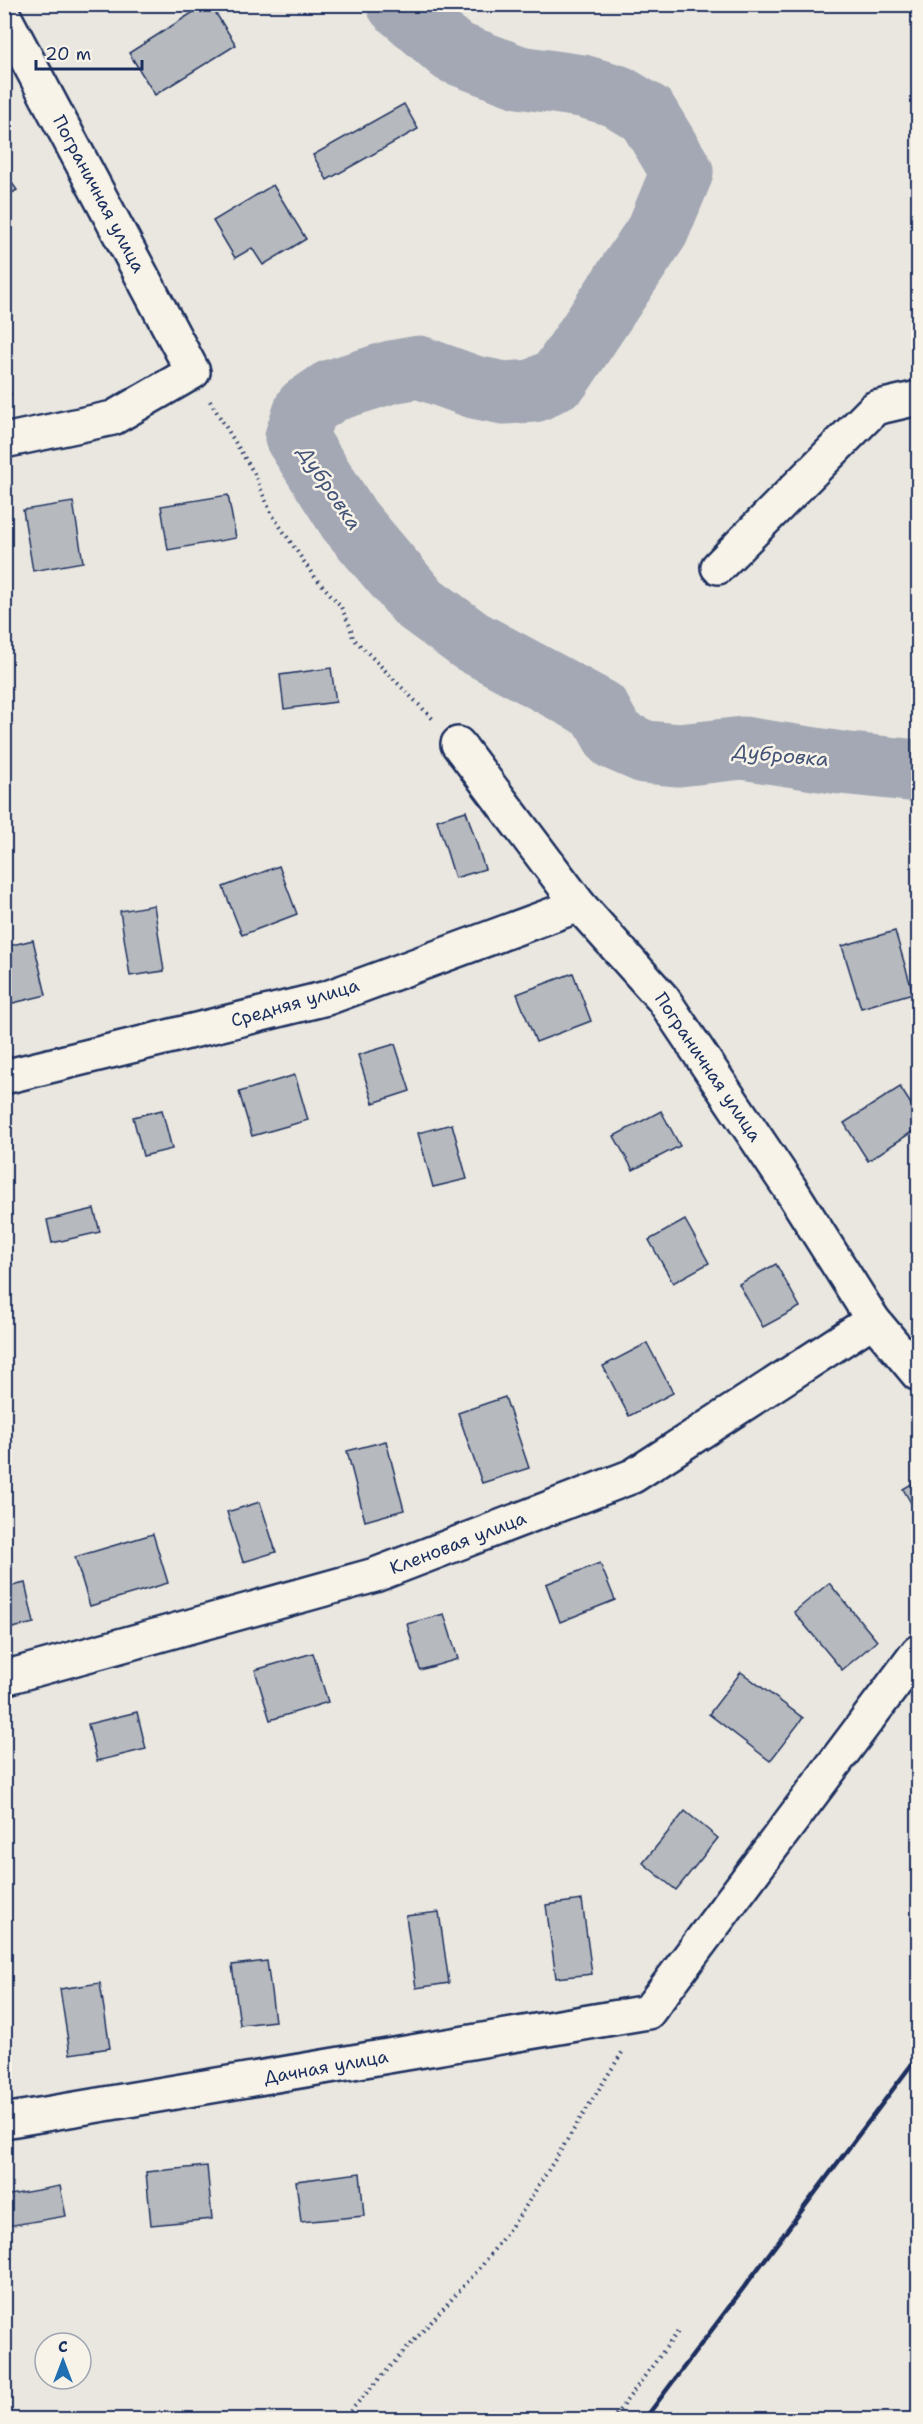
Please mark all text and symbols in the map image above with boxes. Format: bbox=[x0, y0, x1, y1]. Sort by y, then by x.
scale bar bbox=[36, 33, 142, 71]
text: 20 m bbox=[45, 42, 91, 66]
street label: Пограничная улица bbox=[47, 111, 151, 277]
water label: Дубровка bbox=[292, 440, 368, 535]
water label: Дубровка bbox=[731, 738, 830, 772]
street label: Средняя улица bbox=[228, 973, 362, 1033]
street label: Пограничная улица bbox=[649, 988, 767, 1146]
street label: Кленовая улица bbox=[386, 1506, 530, 1580]
street label: Дачная улица bbox=[262, 2044, 390, 2090]
north arrow bbox=[33, 2331, 93, 2391]
text: С bbox=[58, 2336, 68, 2357]

